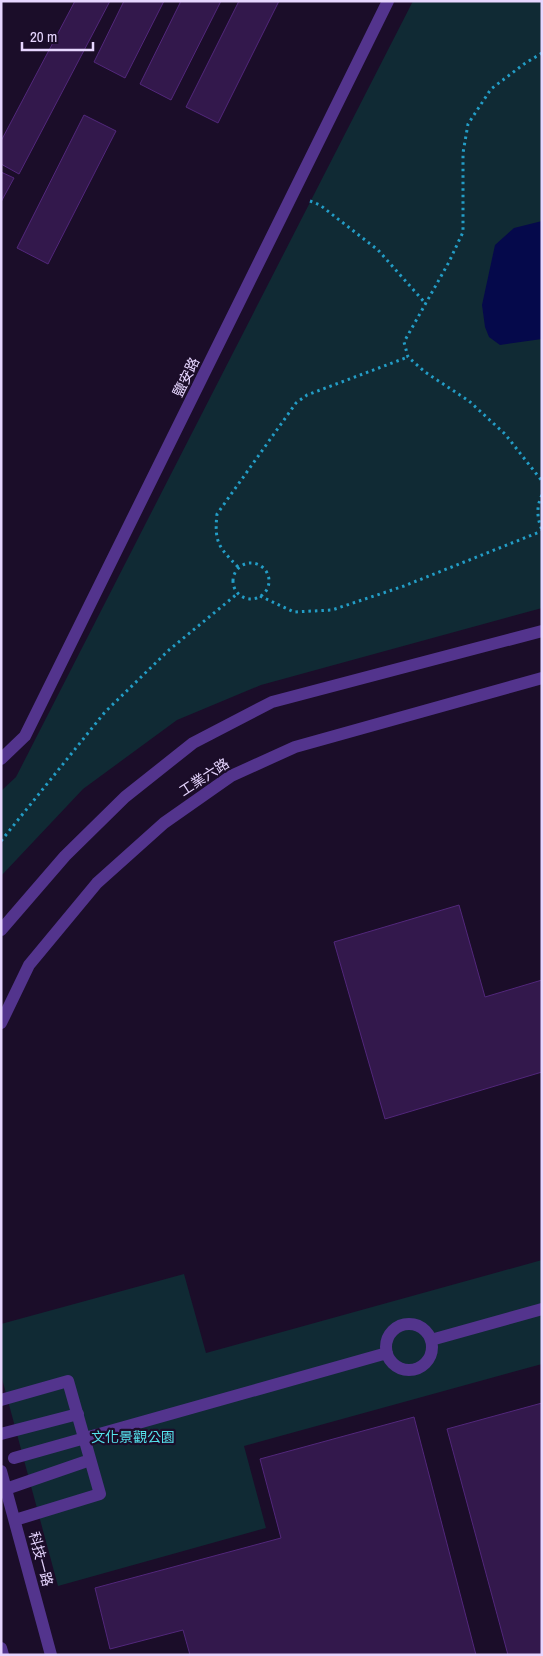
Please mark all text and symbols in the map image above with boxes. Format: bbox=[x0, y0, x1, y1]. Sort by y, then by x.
scale bar bbox=[22, 20, 94, 52]
text: 20 m bbox=[30, 26, 57, 47]
street label: 鹽安路 bbox=[169, 354, 203, 400]
street label: 工業六路 bbox=[176, 754, 232, 800]
park label: 文化景觀公園 bbox=[91, 1428, 175, 1446]
street label: 科技一路 bbox=[25, 1530, 57, 1588]

